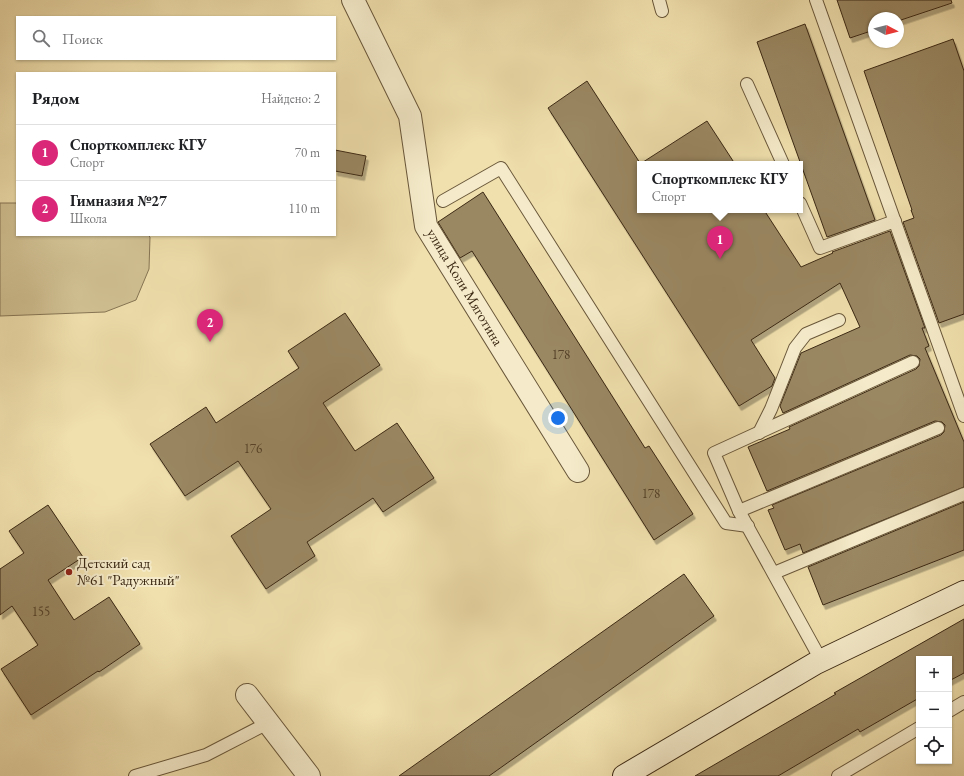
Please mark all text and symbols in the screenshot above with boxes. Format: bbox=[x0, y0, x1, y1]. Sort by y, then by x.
north arrow bbox=[868, 12, 904, 48]
search box bbox=[16, 16, 336, 60]
icon: search bbox=[30, 27, 52, 49]
text: Поиск bbox=[62, 29, 103, 48]
text: Рядом bbox=[32, 87, 80, 109]
text: Найдено: 2 bbox=[261, 90, 320, 107]
text: Спорткомплекс КГУ bbox=[70, 135, 207, 154]
text: 1 bbox=[42, 144, 48, 161]
text: 70 m bbox=[295, 144, 320, 161]
text: Спорт bbox=[70, 154, 104, 171]
popup bbox=[637, 161, 803, 213]
text: Спорткомплекс КГУ bbox=[652, 169, 788, 188]
text: Спорт bbox=[652, 188, 686, 205]
text: Гимназия №27 bbox=[70, 191, 167, 210]
text: 2 bbox=[42, 200, 48, 217]
text: 110 m bbox=[289, 200, 320, 217]
text: Школа bbox=[70, 210, 107, 227]
street label: улица Коли Мяготина bbox=[423, 225, 508, 349]
pin: 1 bbox=[707, 226, 733, 259]
pin: 2 bbox=[197, 309, 223, 342]
house number: 178 bbox=[552, 346, 570, 363]
your location bbox=[548, 408, 568, 428]
house number: 176 bbox=[244, 440, 262, 457]
house number: 178 bbox=[642, 485, 660, 502]
place label: Детский сад №61 "Радужный" bbox=[77, 553, 180, 589]
marker: Детский сад №61 "Радужный" bbox=[64, 567, 74, 577]
house number: 155 bbox=[32, 603, 50, 620]
map controls bbox=[916, 656, 952, 764]
button: + bbox=[916, 656, 952, 692]
button: − bbox=[916, 692, 952, 728]
button: locate bbox=[916, 728, 952, 764]

